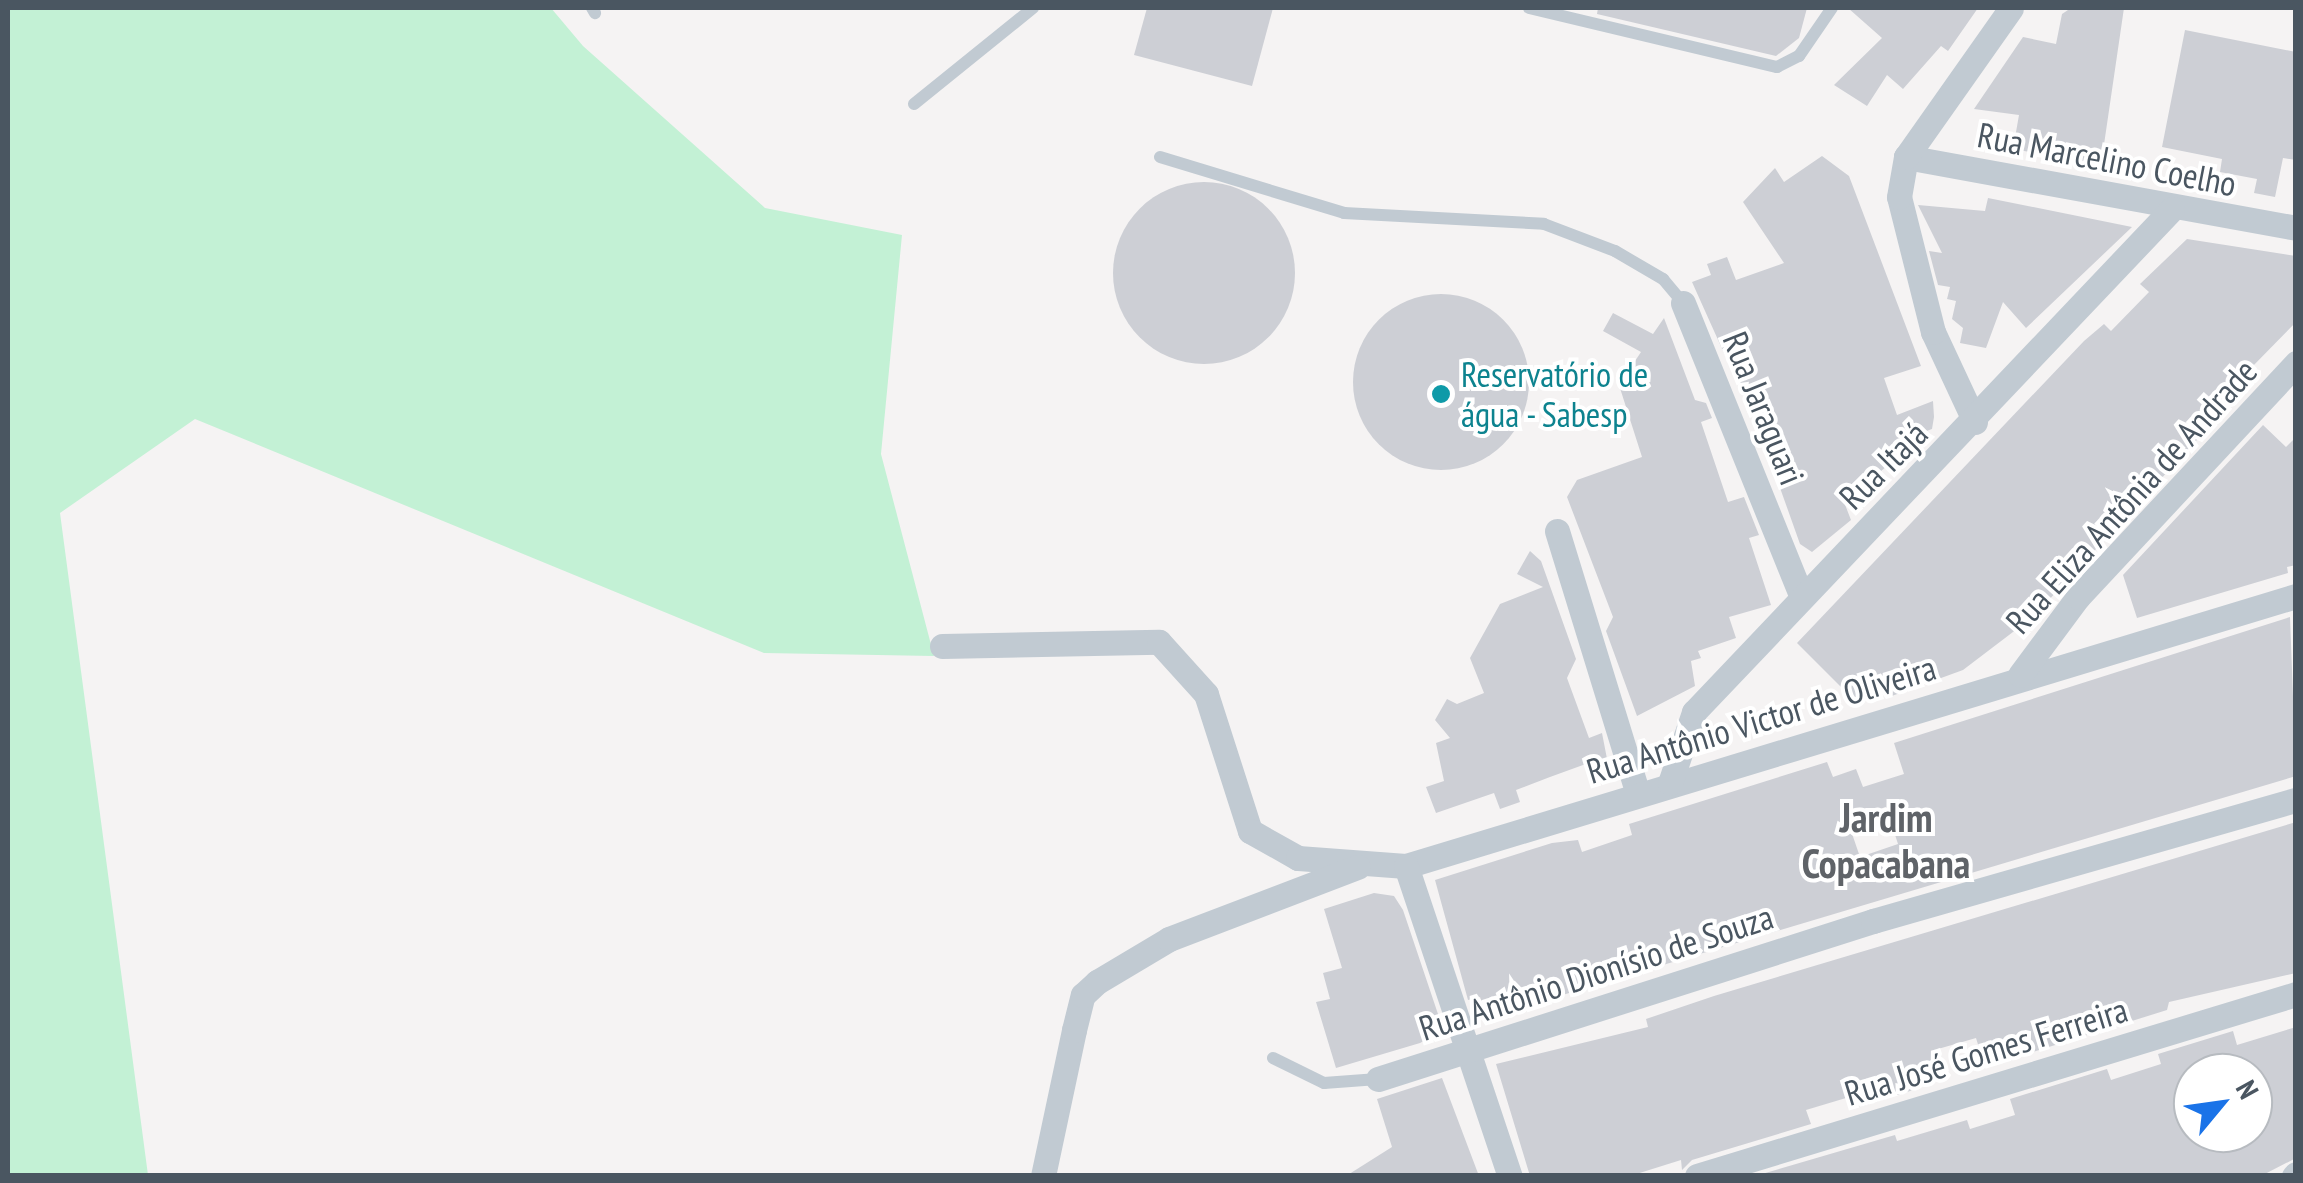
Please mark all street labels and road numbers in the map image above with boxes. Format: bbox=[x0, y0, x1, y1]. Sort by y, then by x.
street label: Rua Marcelino Coelho bbox=[1974, 113, 2240, 205]
street label: Rua Jaraguari bbox=[1714, 326, 1814, 490]
street label: Rua Eliza Antônia de Andrade bbox=[1996, 350, 2266, 642]
street label: Rua Itajá bbox=[1830, 412, 1936, 518]
street label: Rua Antônio Victor de Oliveira bbox=[1581, 646, 1941, 792]
street label: Rua Antônio Dionísio de Souza bbox=[1413, 895, 1779, 1049]
street label: Rua José Gomes Ferreira bbox=[1840, 988, 2132, 1114]

